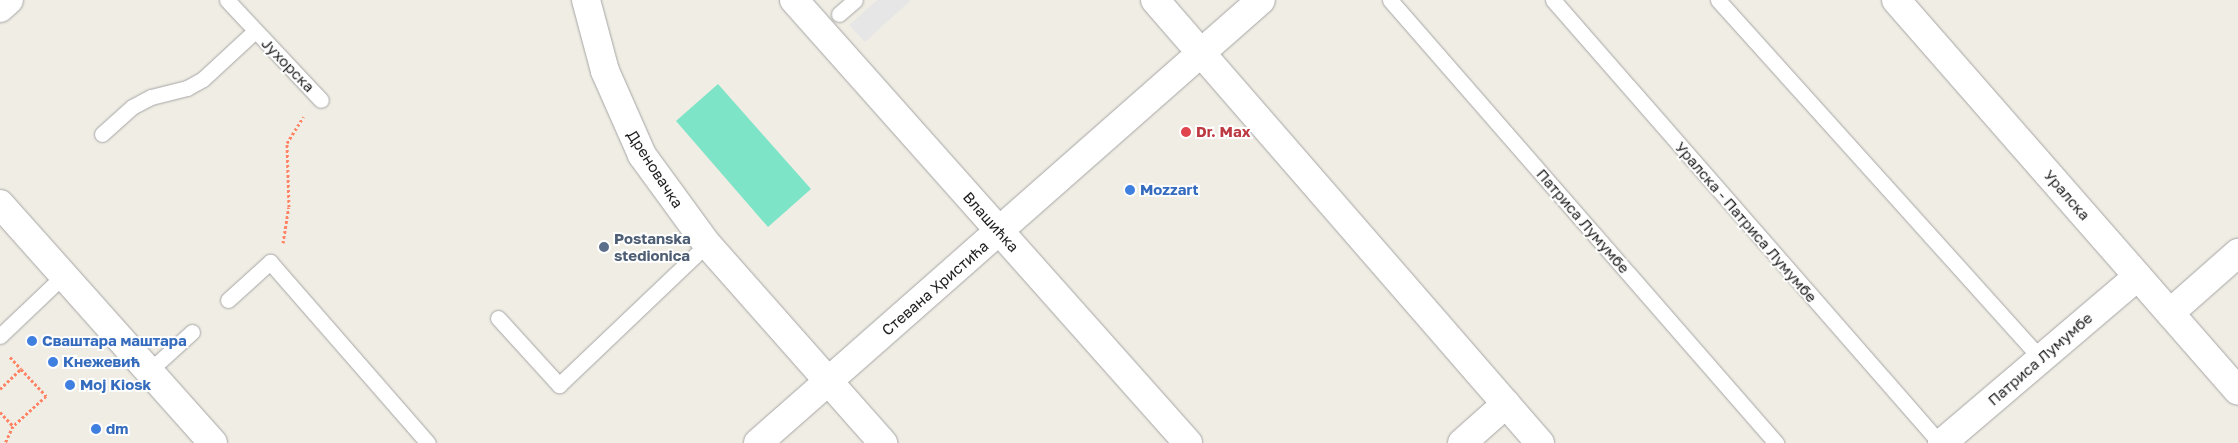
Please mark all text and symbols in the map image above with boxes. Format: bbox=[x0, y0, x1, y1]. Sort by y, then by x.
street label: Јухорска bbox=[258, 34, 318, 96]
place label: Dr. Max bbox=[1196, 123, 1250, 141]
marker: Dr. Max bbox=[1180, 126, 1192, 138]
street label: Дреновачка bbox=[623, 127, 687, 211]
street label: Уралска - Патриса Лумумбе bbox=[1671, 138, 1821, 306]
street label: Патриса Лумумбе bbox=[1533, 165, 1633, 277]
street label: Уралска bbox=[2040, 166, 2094, 224]
place label: Mozzart bbox=[1140, 181, 1199, 199]
marker: Mozzart bbox=[1124, 184, 1136, 196]
street label: Влашићка bbox=[959, 188, 1023, 256]
place label: Postanska stedionica bbox=[614, 229, 691, 264]
street label: Стевана Христића bbox=[878, 237, 992, 339]
marker: Postanska stedionica bbox=[598, 241, 610, 253]
street label: Патриса Лумумбе bbox=[1984, 309, 2096, 409]
place label: Сваштара маштара bbox=[42, 332, 187, 350]
marker: Сваштара маштара bbox=[26, 335, 38, 347]
place label: Кнежевић bbox=[63, 353, 140, 371]
marker: Кнежевић bbox=[47, 356, 59, 368]
place label: Moj Kiosk bbox=[80, 376, 151, 394]
marker: Moj Kiosk bbox=[64, 379, 76, 391]
place label: dm bbox=[106, 420, 128, 438]
marker: dm bbox=[90, 423, 102, 435]

